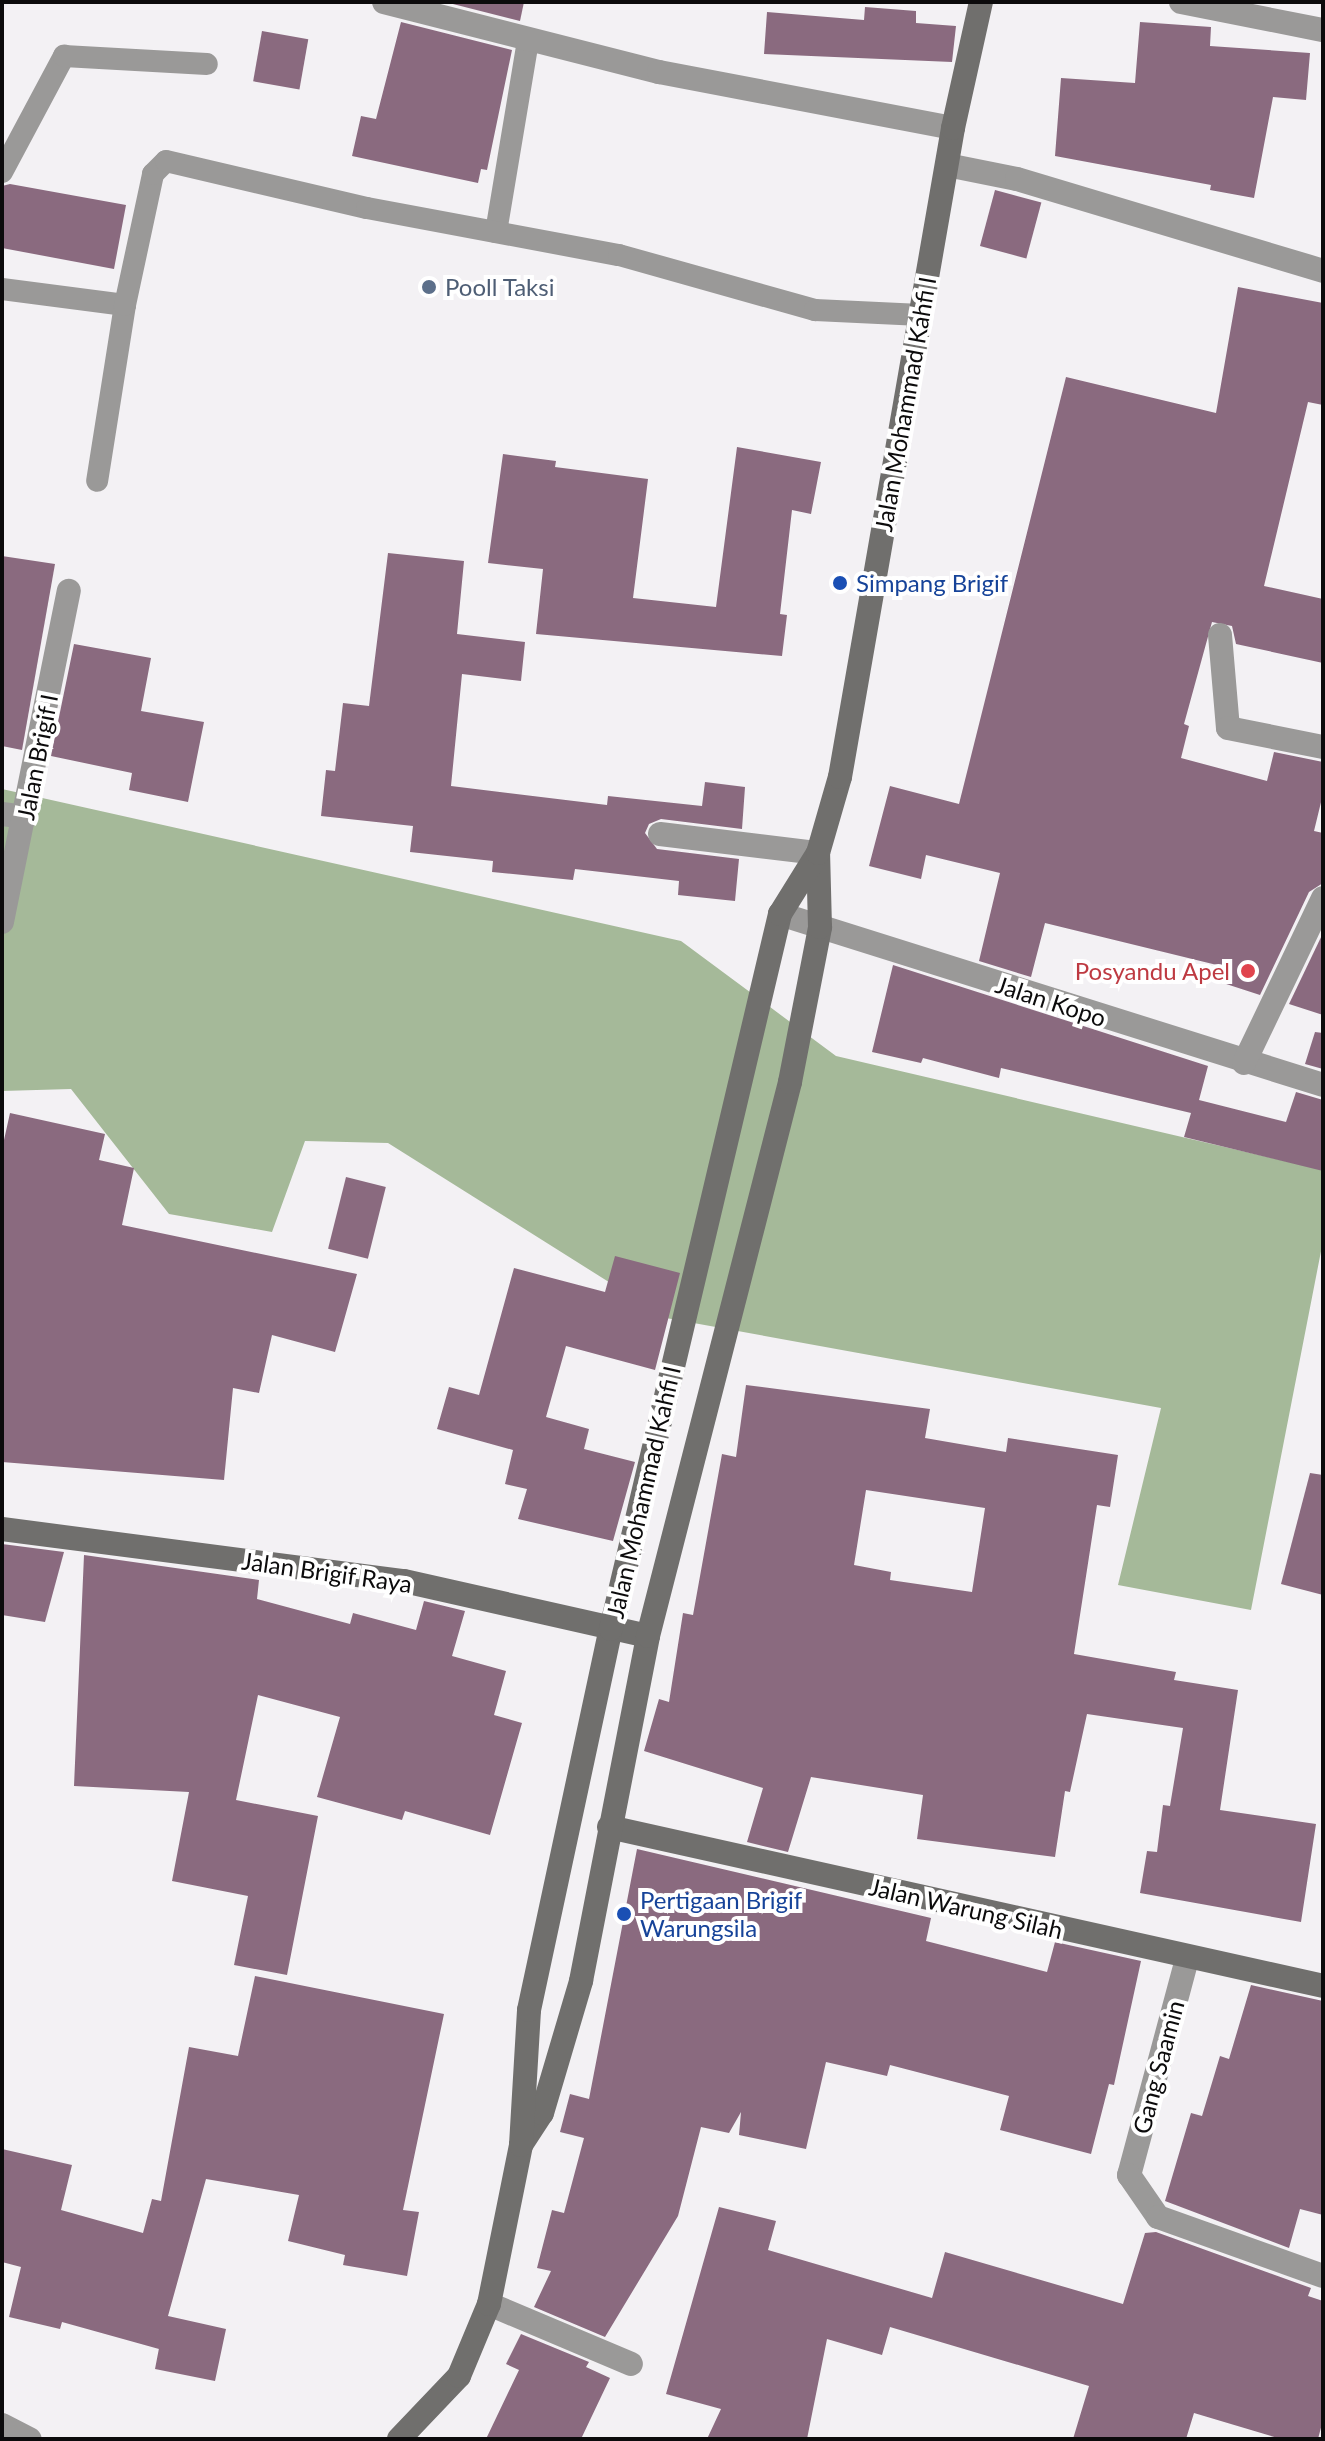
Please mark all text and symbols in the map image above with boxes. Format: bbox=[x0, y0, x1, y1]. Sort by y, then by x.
place label: Pooll Taksi bbox=[445, 273, 555, 301]
street label: Jalan Mohammad Kahfi I bbox=[868, 274, 942, 534]
marker: Pooll Taksi bbox=[420, 278, 438, 296]
place label: Simpang Brigif bbox=[856, 569, 1008, 597]
marker: Simpang Brigif bbox=[831, 574, 849, 592]
street label: Jalan Brigif I bbox=[11, 691, 63, 823]
place label: Posyandu Apel bbox=[1074, 957, 1230, 985]
marker: Posyandu Apel bbox=[1237, 960, 1259, 982]
street label: Jalan Kopo bbox=[992, 970, 1110, 1032]
street label: Jalan Mohammad Kahfi I bbox=[600, 1363, 686, 1621]
street label: Jalan Brigif Raya bbox=[240, 1546, 414, 1598]
street label: Jalan Warung Silah bbox=[866, 1872, 1066, 1944]
place label: Pertigaan Brigif Warungsila bbox=[640, 1886, 802, 1942]
marker: Pertigaan Brigif Warungsila bbox=[615, 1905, 633, 1923]
street label: Gang Saamin bbox=[1126, 1997, 1190, 2137]

